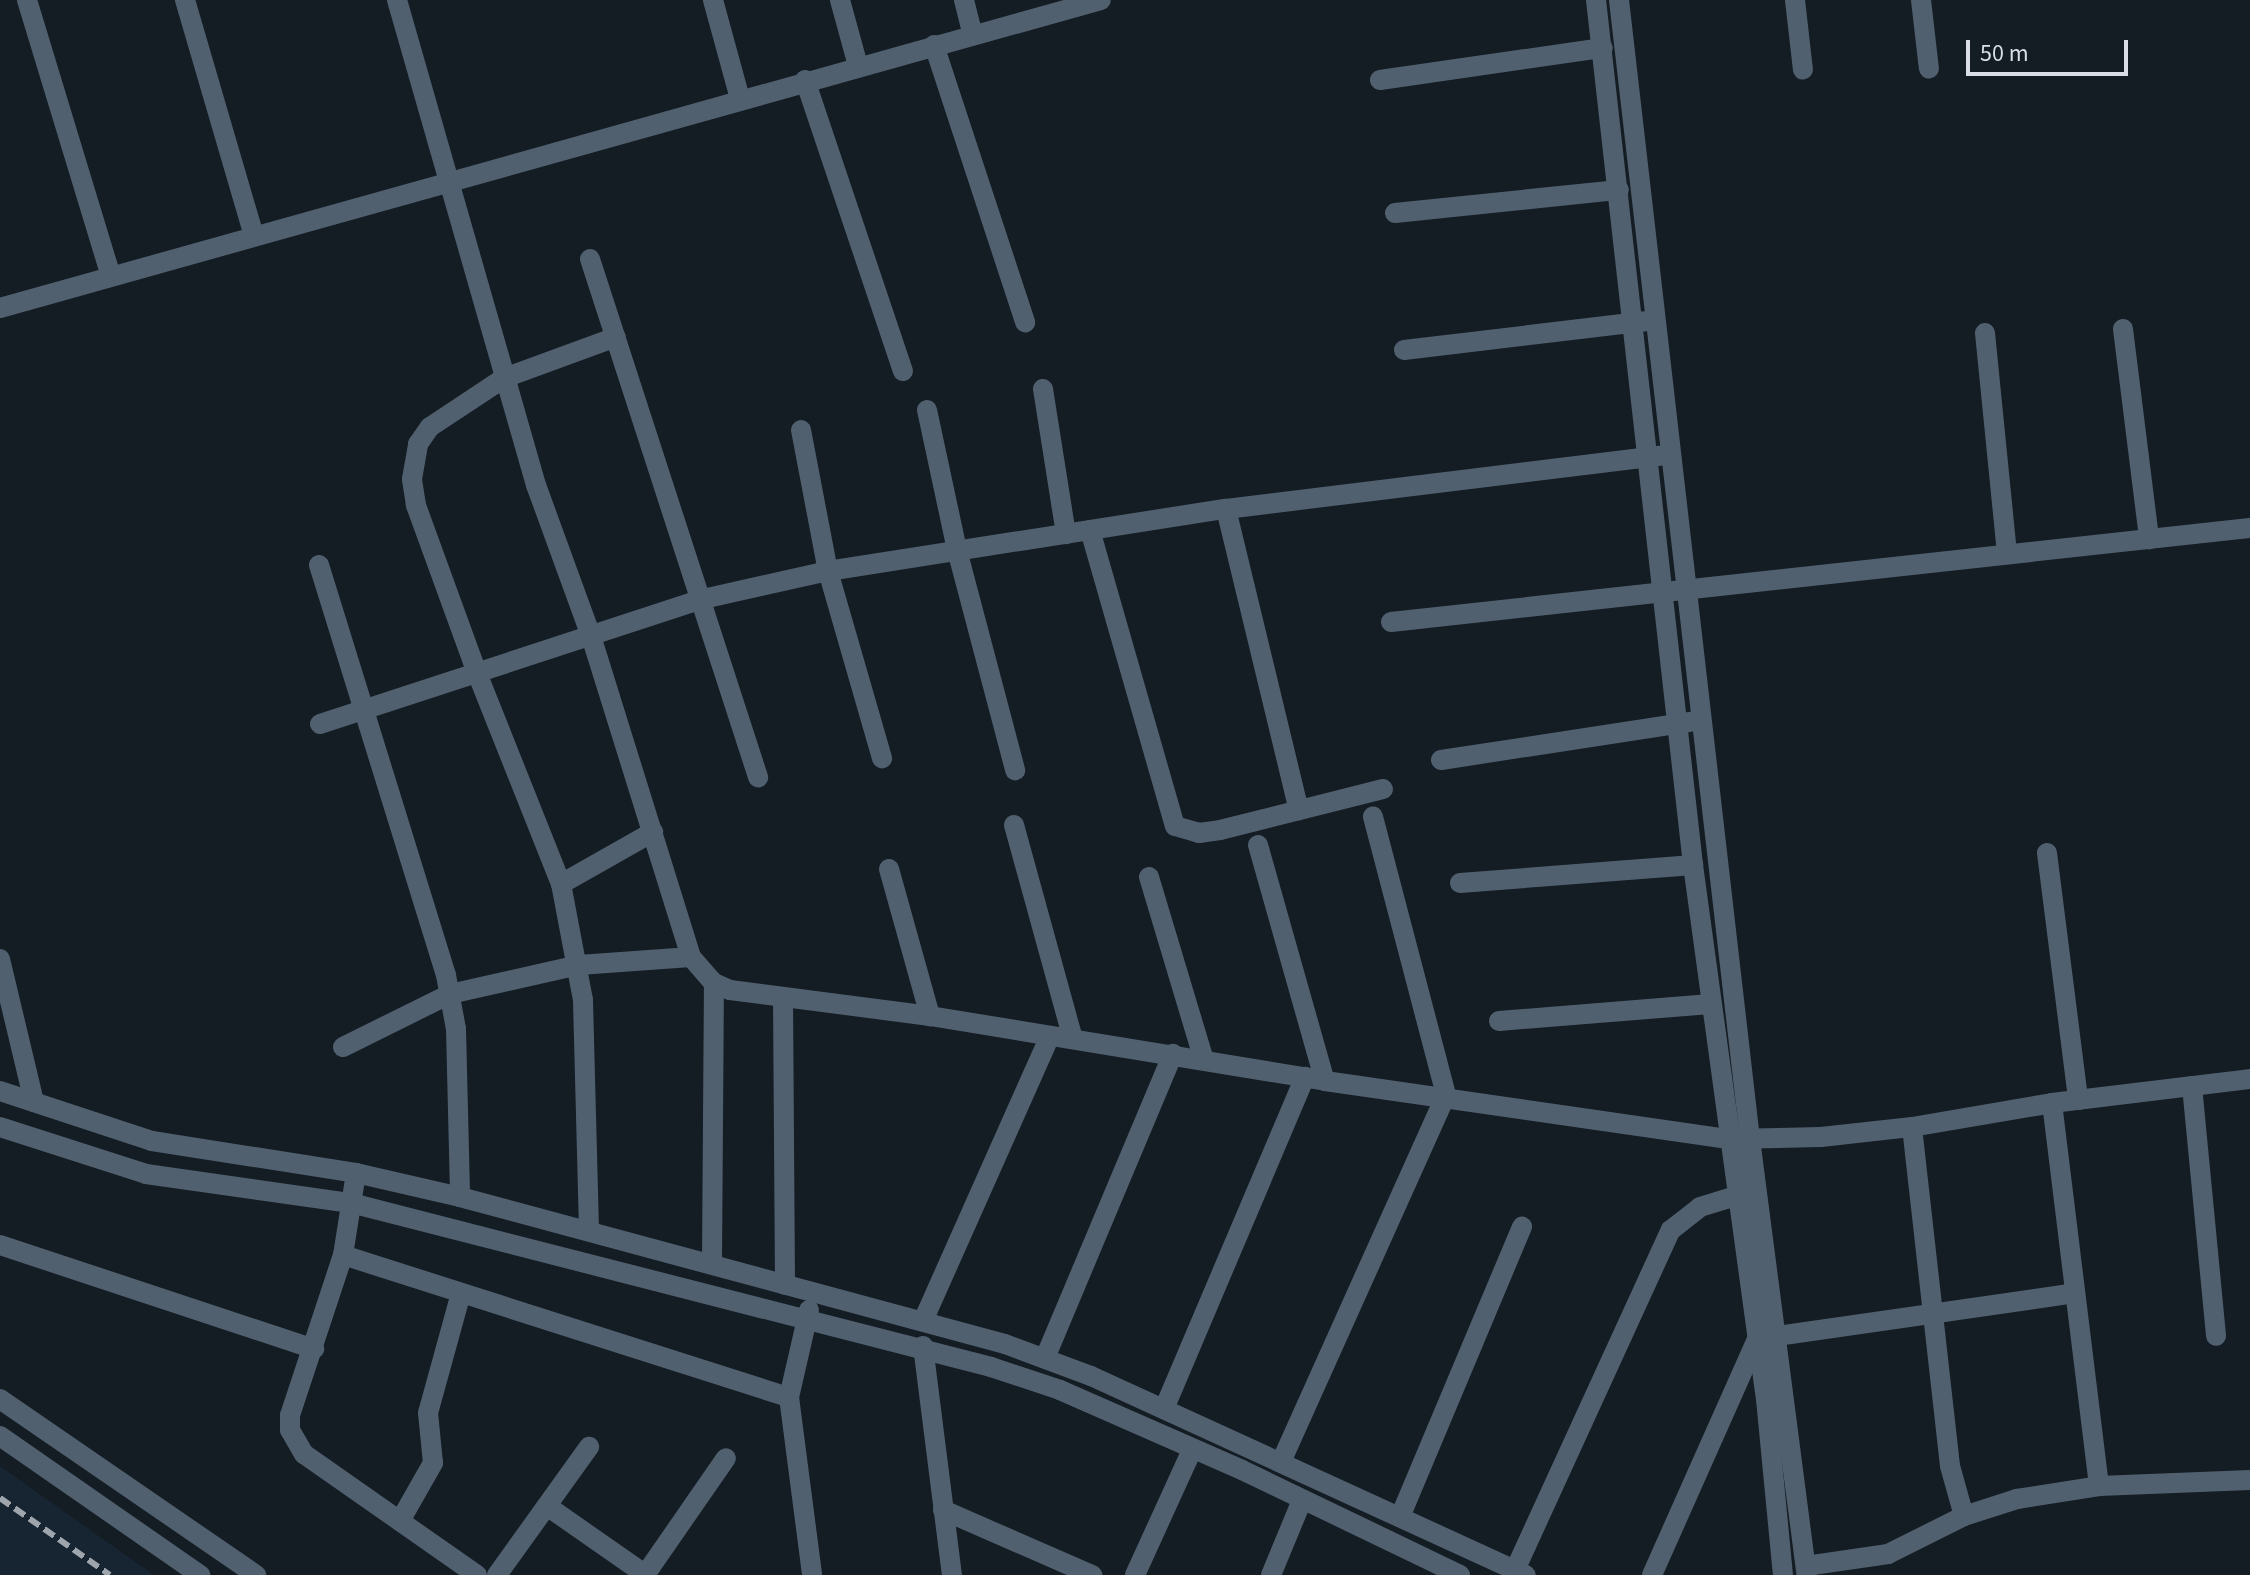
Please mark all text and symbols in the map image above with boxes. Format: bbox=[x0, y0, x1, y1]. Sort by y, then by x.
scale bar bbox=[1970, 24, 2132, 74]
text: 50 m bbox=[1980, 36, 2029, 71]

